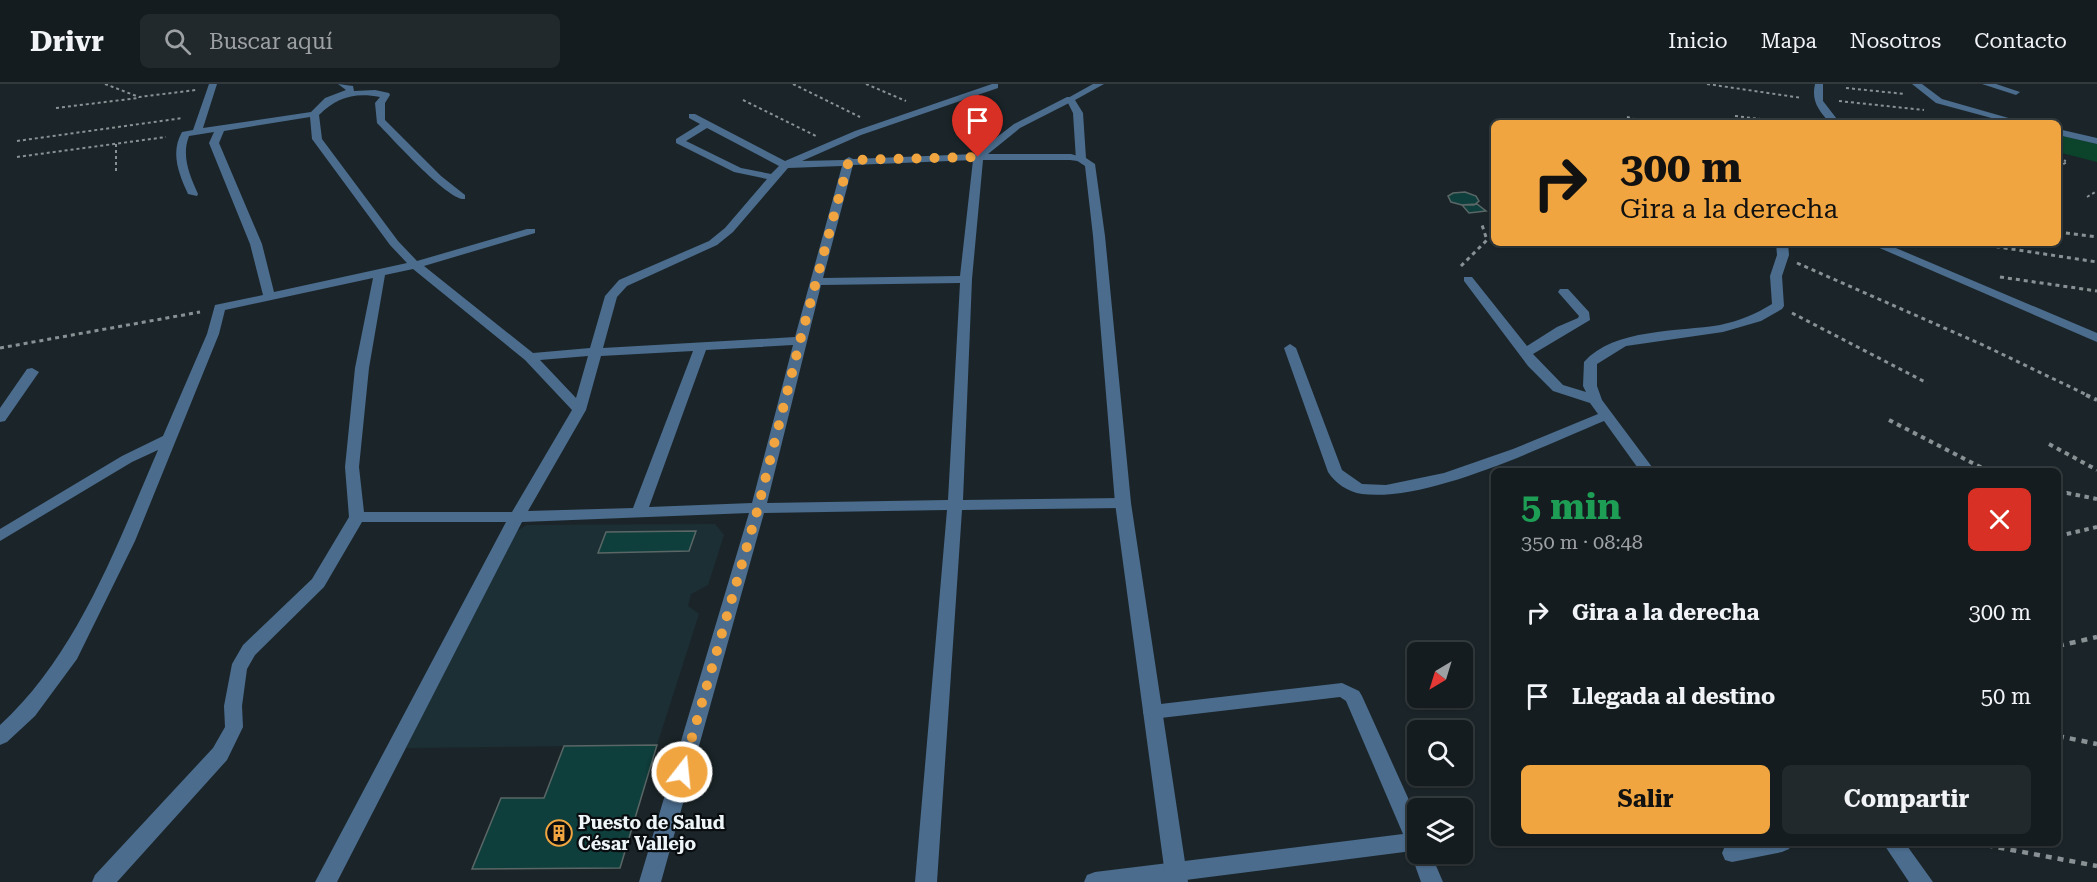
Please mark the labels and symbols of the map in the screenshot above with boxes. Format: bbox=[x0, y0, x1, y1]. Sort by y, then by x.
pin bbox=[952, 95, 1003, 157]
north arrow bbox=[1407, 642, 1473, 708]
position arrow bbox=[650, 740, 714, 804]
place label: Puesto de Salud César Vallejo bbox=[578, 812, 725, 854]
building icon: Puesto de Salud César Vallejo bbox=[544, 818, 574, 848]

